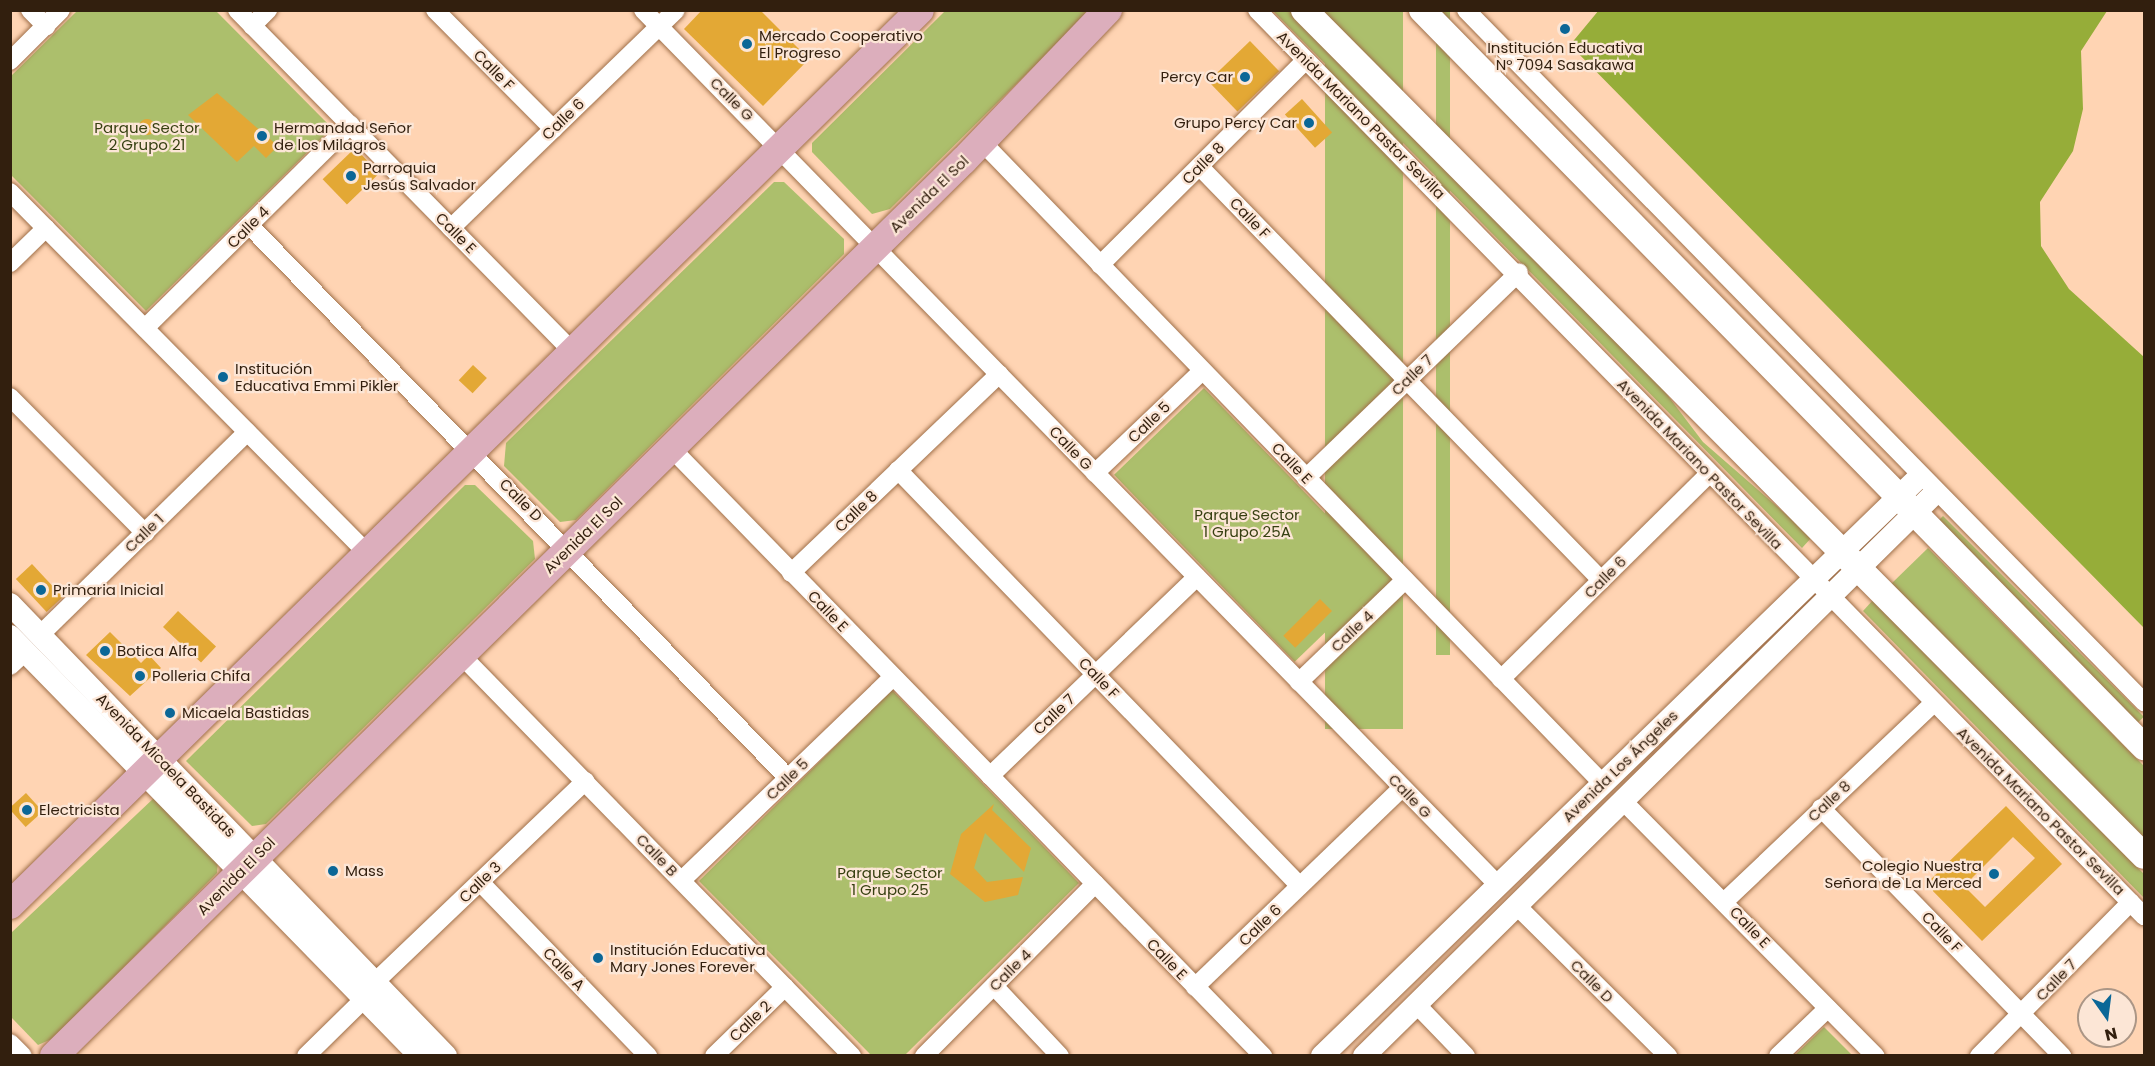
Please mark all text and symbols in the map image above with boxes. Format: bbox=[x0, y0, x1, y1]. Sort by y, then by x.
marker: Institución Educativa N° 7094 Sasakawa bbox=[1558, 22, 1572, 36]
place label: Mercado Cooperativo El Progreso bbox=[759, 26, 923, 61]
street label: Avenida Mariano Pastor Sevilla bbox=[1273, 27, 1449, 203]
marker: Mercado Cooperativo El Progreso bbox=[740, 37, 754, 51]
place label: Institución Educativa N° 7094 Sasakawa bbox=[1487, 38, 1643, 73]
street label: Calle F bbox=[470, 46, 518, 94]
place label: Percy Car bbox=[1161, 68, 1233, 86]
marker: Percy Car bbox=[1238, 70, 1252, 84]
street label: Calle G bbox=[707, 74, 757, 124]
street label: Calle 6 bbox=[538, 94, 588, 144]
place label: Grupo Percy Car bbox=[1174, 114, 1297, 132]
marker: Grupo Percy Car bbox=[1302, 116, 1316, 130]
park label: Parque Sector 2 Grupo 21 bbox=[94, 118, 200, 153]
place label: Hermandad Señor de los Milagros bbox=[274, 118, 412, 153]
marker: Hermandad Señor de los Milagros bbox=[255, 129, 269, 143]
street label: Calle 8 bbox=[1178, 138, 1228, 188]
street label: Avenida El Sol bbox=[886, 152, 972, 236]
place label: Parroquia Jesús Salvador bbox=[363, 158, 476, 193]
marker: Parroquia Jesús Salvador bbox=[344, 169, 358, 183]
street label: Calle F bbox=[1226, 194, 1274, 242]
street label: Calle 4 bbox=[223, 202, 273, 252]
street label: Calle E bbox=[432, 209, 480, 257]
street label: Calle 7 bbox=[1388, 351, 1436, 399]
place label: Institución Educativa Emmi Pikler bbox=[235, 359, 398, 394]
marker: Institución Educativa Emmi Pikler bbox=[216, 370, 230, 384]
street label: Avenida Mariano Pastor Sevilla bbox=[1614, 375, 1786, 553]
street label: Calle 5 bbox=[1124, 398, 1174, 446]
street label: Calle G bbox=[1046, 422, 1096, 474]
street label: Calle E bbox=[1268, 439, 1316, 487]
street label: Calle D bbox=[496, 475, 546, 525]
street label: Calle 8 bbox=[831, 487, 881, 535]
street label: Avenida El Sol bbox=[540, 493, 626, 577]
park label: Parque Sector 1 Grupo 25A bbox=[1194, 505, 1300, 540]
street label: Calle 1 bbox=[121, 510, 167, 556]
street label: Calle 6 bbox=[1580, 552, 1630, 602]
place label: Primaria Inicial bbox=[53, 581, 164, 599]
marker: Primaria Inicial bbox=[34, 583, 48, 597]
street label: Calle E bbox=[804, 587, 852, 635]
street label: Calle 4 bbox=[1327, 607, 1377, 655]
place label: Botica Alfa bbox=[117, 642, 197, 660]
marker: Botica Alfa bbox=[98, 644, 112, 658]
street label: Calle F bbox=[1075, 654, 1123, 702]
place label: Polleria Chifa bbox=[152, 667, 250, 685]
marker: Polleria Chifa bbox=[133, 669, 147, 683]
street label: Avenida Micaela Bastidas bbox=[93, 689, 239, 841]
street label: Calle 7 bbox=[1030, 690, 1078, 738]
place label: Micaela Bastidas bbox=[182, 704, 309, 722]
marker: Micaela Bastidas bbox=[163, 706, 177, 720]
street label: Avenida Los Ángeles bbox=[1559, 706, 1681, 826]
street label: Avenida Mariano Pastor Sevilla bbox=[1953, 723, 2129, 899]
street label: Calle 5 bbox=[762, 755, 812, 803]
street label: Calle G bbox=[1385, 770, 1435, 822]
street label: Calle 8 bbox=[1804, 777, 1854, 825]
place label: Electricista bbox=[39, 801, 120, 819]
marker: Electricista bbox=[20, 803, 34, 817]
street label: Calle B bbox=[633, 830, 681, 880]
street label: Avenida El Sol bbox=[193, 833, 279, 919]
place label: Colegio Nuestra Señora de La Merced bbox=[1825, 856, 1982, 891]
street label: Calle 3 bbox=[455, 858, 505, 906]
place label: Mass bbox=[345, 862, 384, 880]
park label: Parque Sector 1 Grupo 25 bbox=[837, 863, 943, 898]
marker: Mass bbox=[326, 864, 340, 878]
marker: Colegio Nuestra Señora de La Merced bbox=[1987, 867, 2001, 881]
street label: Calle 6 bbox=[1235, 900, 1285, 950]
street label: Calle E bbox=[1726, 903, 1774, 951]
street label: Calle F bbox=[1918, 908, 1966, 956]
street label: Calle E bbox=[1143, 935, 1191, 983]
place label: Institución Educativa Mary Jones Forever bbox=[610, 940, 766, 975]
street label: Calle A bbox=[539, 944, 589, 994]
street label: Calle 4 bbox=[985, 945, 1035, 995]
marker: Institución Educativa Mary Jones Forever bbox=[591, 951, 605, 965]
street label: Calle D bbox=[1567, 956, 1617, 1006]
street label: Calle 7 bbox=[2032, 956, 2080, 1004]
north arrow bbox=[2077, 988, 2137, 1048]
street label: Calle 2 bbox=[725, 997, 775, 1045]
text: N bbox=[2102, 1021, 2120, 1047]

